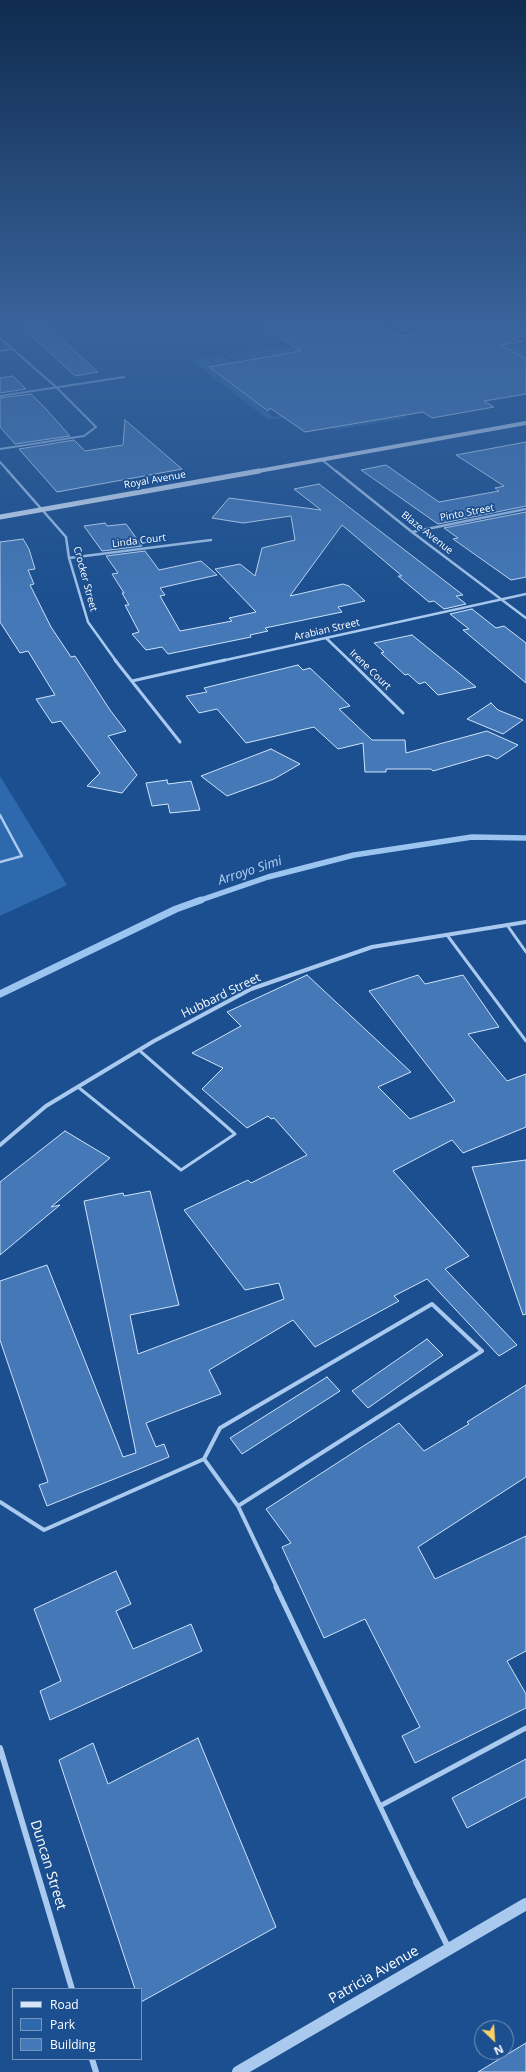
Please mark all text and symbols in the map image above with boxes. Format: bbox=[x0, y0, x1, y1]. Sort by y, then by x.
street label: Royal Avenue bbox=[123, 469, 187, 491]
street label: Pinto Street bbox=[439, 502, 495, 524]
street label: Blaze Avenue bbox=[399, 509, 455, 557]
street label: Linda Court bbox=[111, 532, 167, 550]
street label: Crocker Street bbox=[71, 545, 99, 613]
street label: Arabian Street bbox=[293, 617, 361, 643]
street label: Irene Court bbox=[347, 647, 393, 693]
water label: Arroyo Simi bbox=[216, 853, 284, 889]
street label: Hubbard Street bbox=[179, 971, 263, 1021]
street label: Duncan Street bbox=[26, 1818, 70, 1912]
street label: Patricia Avenue bbox=[326, 1943, 422, 2007]
legend bbox=[12, 1988, 142, 2060]
text: Road bbox=[50, 1996, 79, 2013]
text: Park bbox=[50, 2016, 75, 2033]
north arrow bbox=[474, 2020, 514, 2060]
text: Building bbox=[50, 2036, 95, 2053]
text: N bbox=[492, 2042, 506, 2059]

